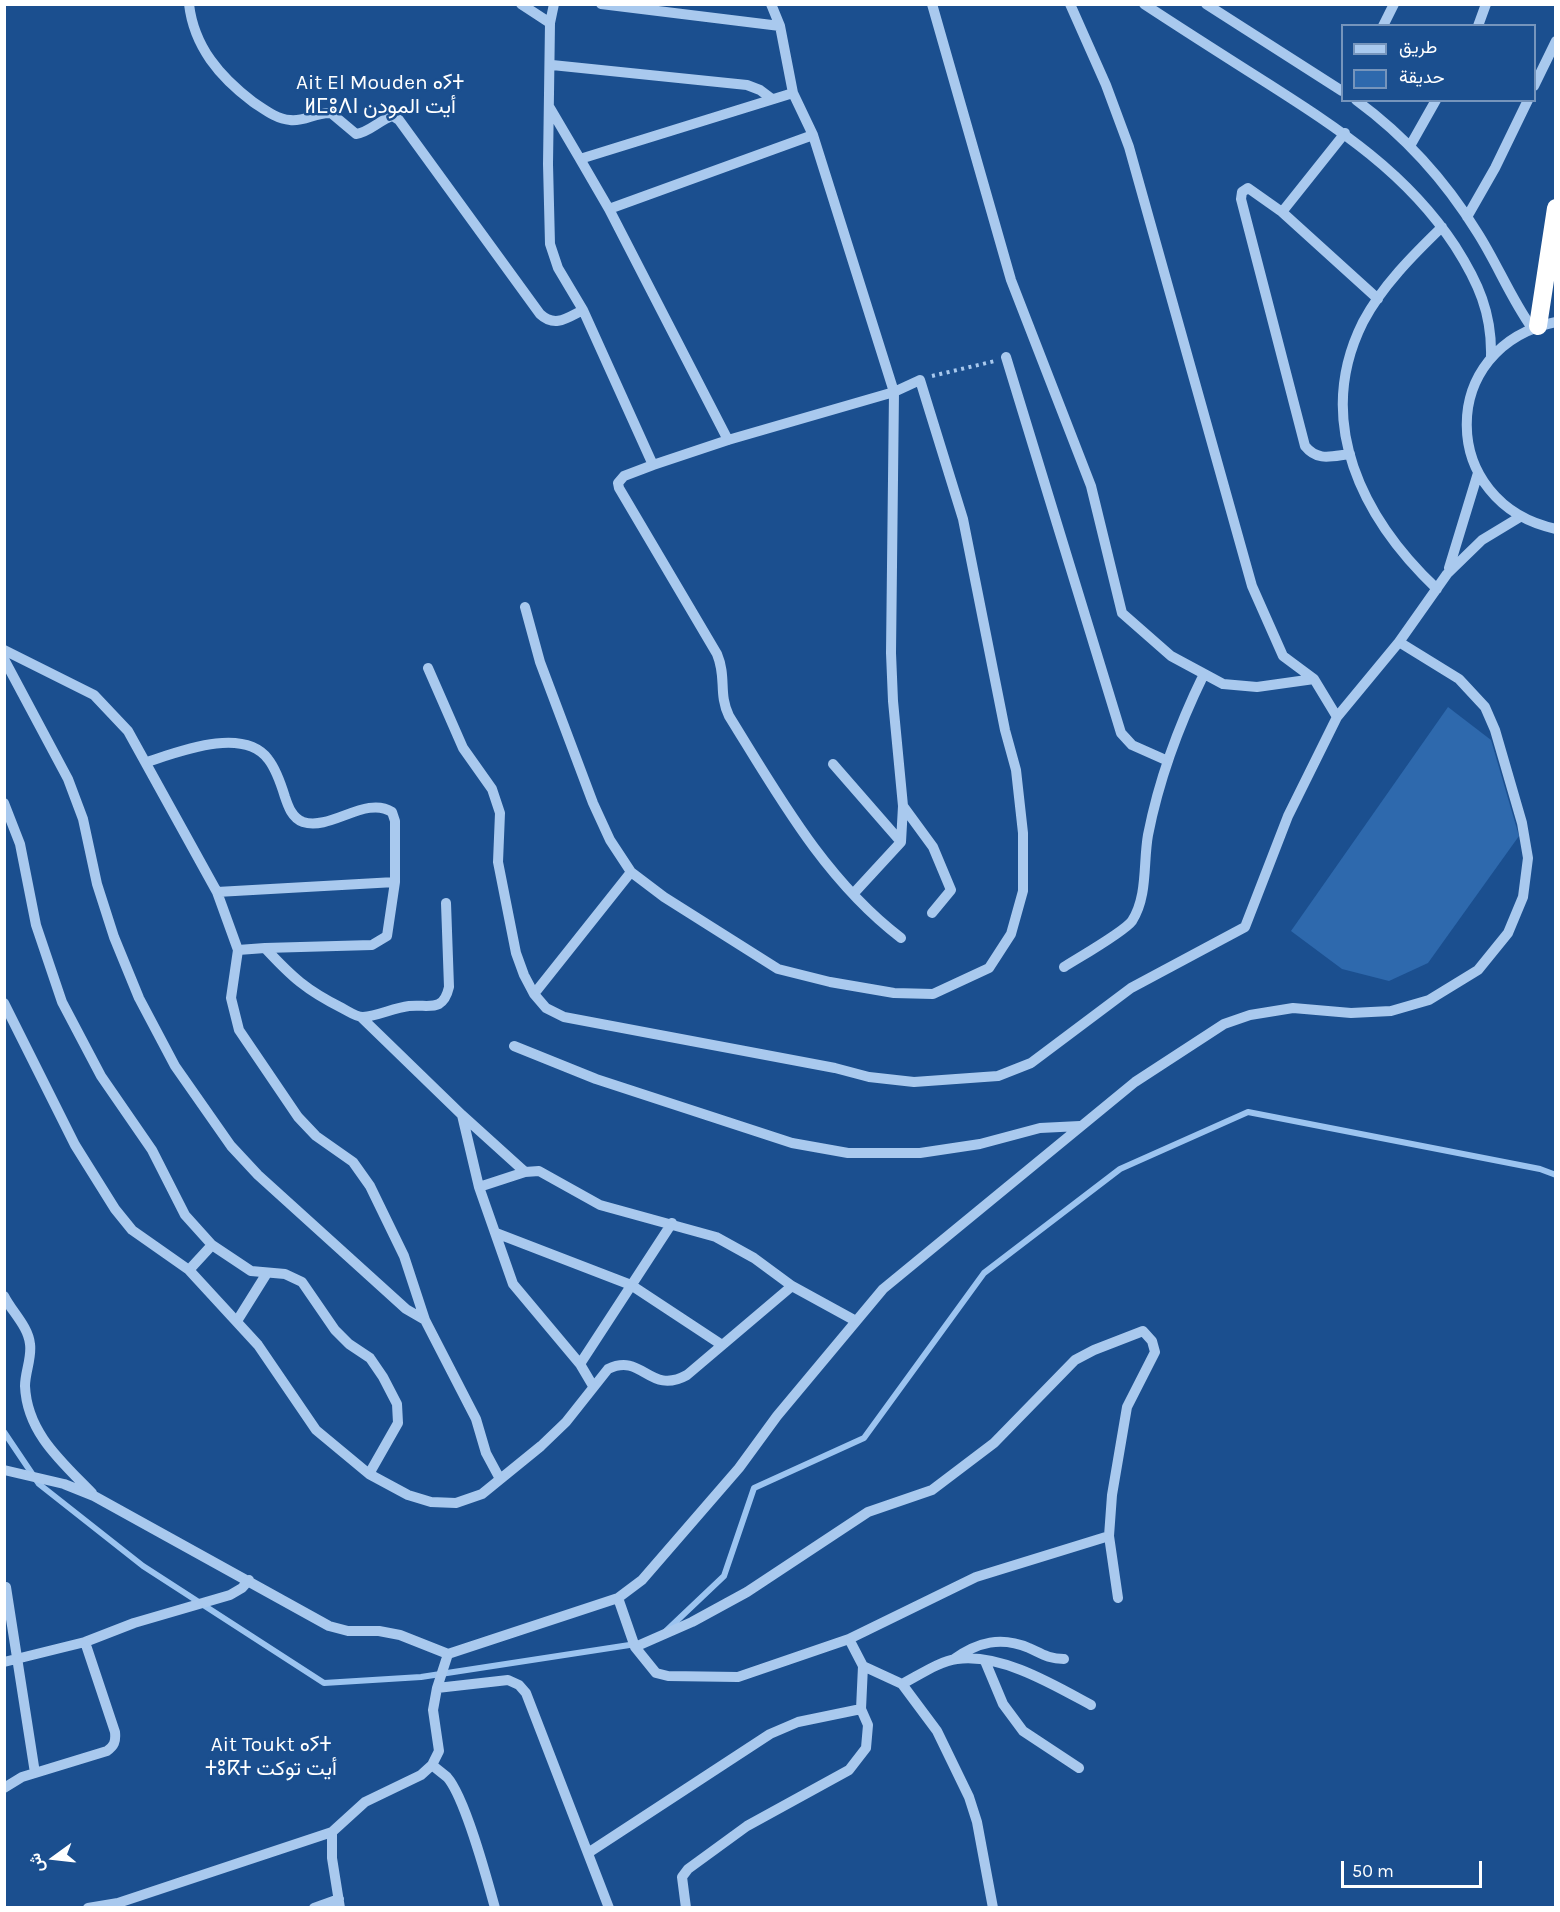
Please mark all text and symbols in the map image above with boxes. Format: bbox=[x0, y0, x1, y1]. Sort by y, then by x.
legend bbox=[1341, 24, 1536, 102]
text: طريق bbox=[1399, 36, 1437, 58]
text: حديقة bbox=[1399, 66, 1445, 88]
district label: Ait El Mouden ⴰⵢⵜ ⵍⵎⵓⴷⵏ أيت المودن bbox=[296, 70, 464, 120]
district label: Ait Toukt ⴰⵢⵜ ⵜⵓⴽⵜ أيت توكت bbox=[205, 1732, 337, 1782]
north arrow bbox=[24, 1828, 84, 1888]
scale bar bbox=[1344, 1849, 1485, 1887]
text: ش bbox=[24, 1851, 48, 1875]
text: 50 m bbox=[1352, 1860, 1394, 1882]

